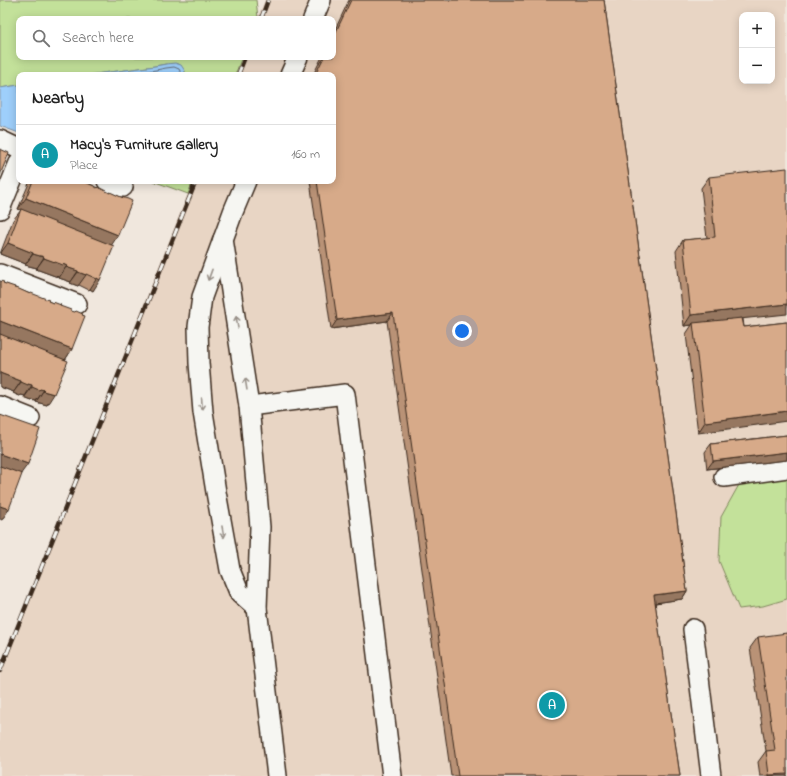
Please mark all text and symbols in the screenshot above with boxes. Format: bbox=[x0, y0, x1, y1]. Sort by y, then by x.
map controls bbox=[739, 12, 775, 84]
button: + bbox=[739, 12, 775, 48]
search box bbox=[16, 16, 336, 60]
icon: search bbox=[30, 27, 52, 49]
text: Search here bbox=[62, 27, 134, 49]
button: − bbox=[739, 48, 775, 84]
text: Nearby bbox=[32, 86, 84, 111]
text: Macy's Furniture Gallery bbox=[70, 134, 218, 156]
text: A bbox=[41, 145, 49, 164]
text: 160 m bbox=[291, 145, 320, 164]
text: Place bbox=[70, 156, 98, 175]
one-way arrow bbox=[206, 269, 214, 281]
one-way arrow bbox=[233, 316, 241, 329]
your location bbox=[452, 321, 472, 341]
one-way arrow bbox=[242, 377, 250, 390]
one-way arrow bbox=[199, 397, 206, 410]
one-way arrow bbox=[219, 525, 227, 538]
pin: A bbox=[539, 690, 565, 720]

